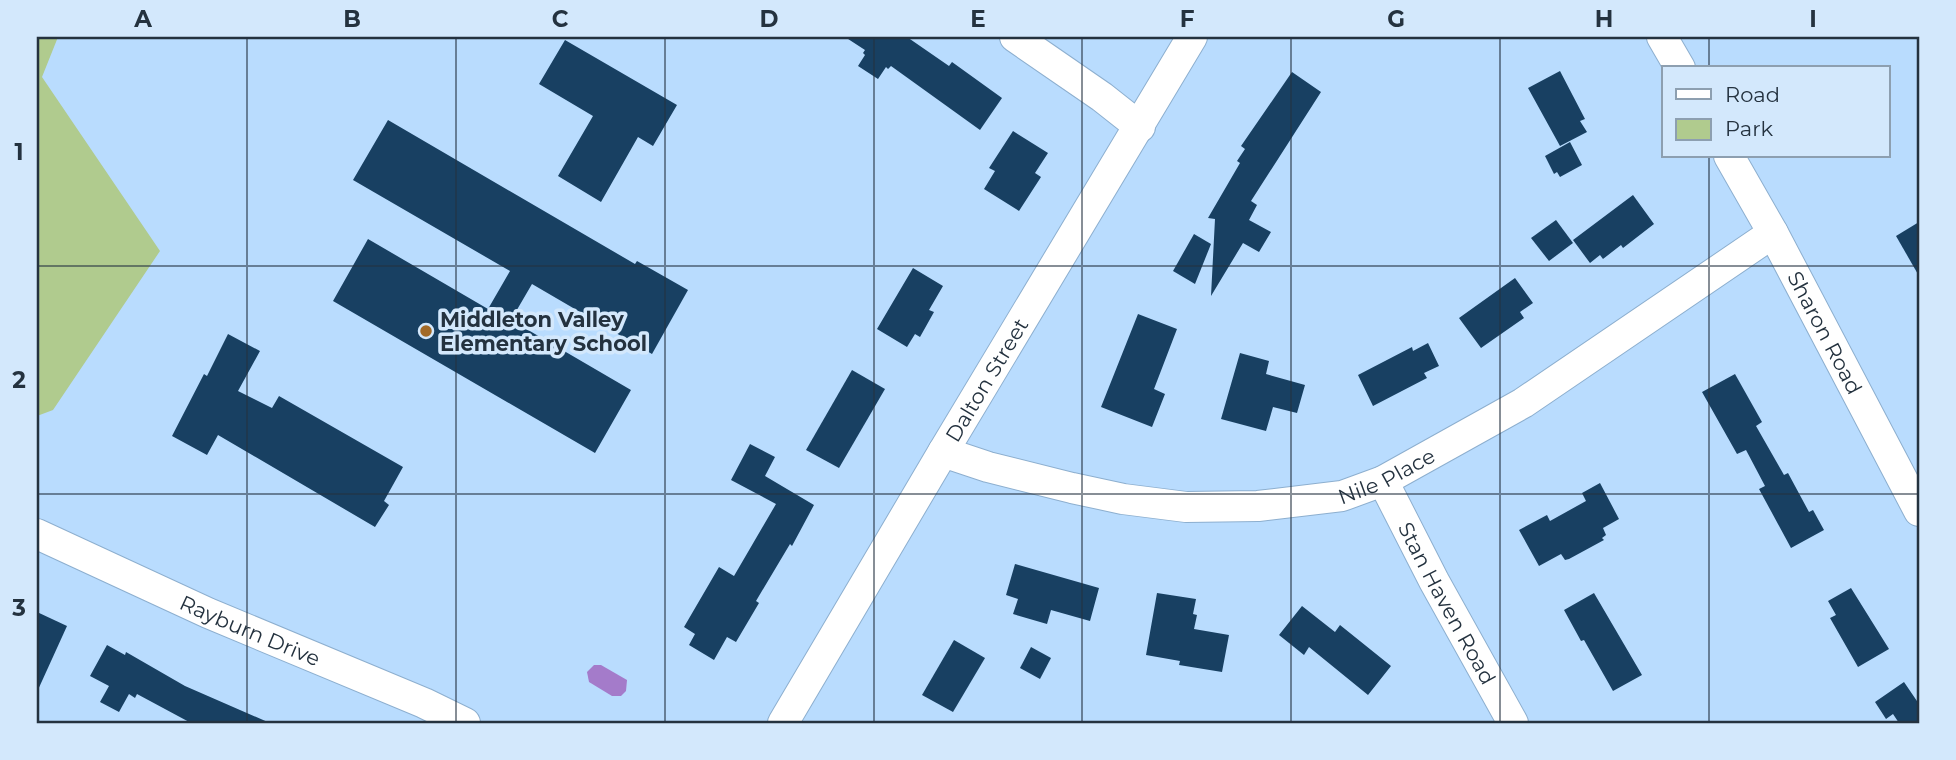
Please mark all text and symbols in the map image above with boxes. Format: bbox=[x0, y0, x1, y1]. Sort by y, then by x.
text: A bbox=[133, 5, 152, 33]
text: B bbox=[343, 5, 361, 33]
text: C bbox=[552, 5, 569, 33]
text: D bbox=[760, 5, 779, 33]
text: E bbox=[970, 5, 986, 33]
text: F bbox=[1180, 5, 1195, 33]
text: G bbox=[1387, 5, 1405, 33]
text: H bbox=[1595, 5, 1613, 33]
text: I bbox=[1809, 5, 1817, 33]
legend bbox=[1662, 66, 1890, 158]
text: Road bbox=[1725, 82, 1780, 107]
text: Park bbox=[1725, 116, 1773, 141]
text: 1 bbox=[14, 138, 24, 166]
street label: Sharon Road bbox=[1783, 267, 1868, 398]
place label: Middleton Valley Elementary School bbox=[440, 307, 647, 356]
street label: Dalton Street bbox=[940, 313, 1033, 446]
marker: Middleton Valley Elementary School bbox=[418, 323, 434, 339]
text: 2 bbox=[12, 366, 26, 394]
street label: Nile Place bbox=[1335, 442, 1439, 509]
street label: Stan Haven Road bbox=[1393, 518, 1501, 689]
street label: Rayburn Drive bbox=[176, 589, 324, 671]
text: 3 bbox=[11, 594, 26, 622]

